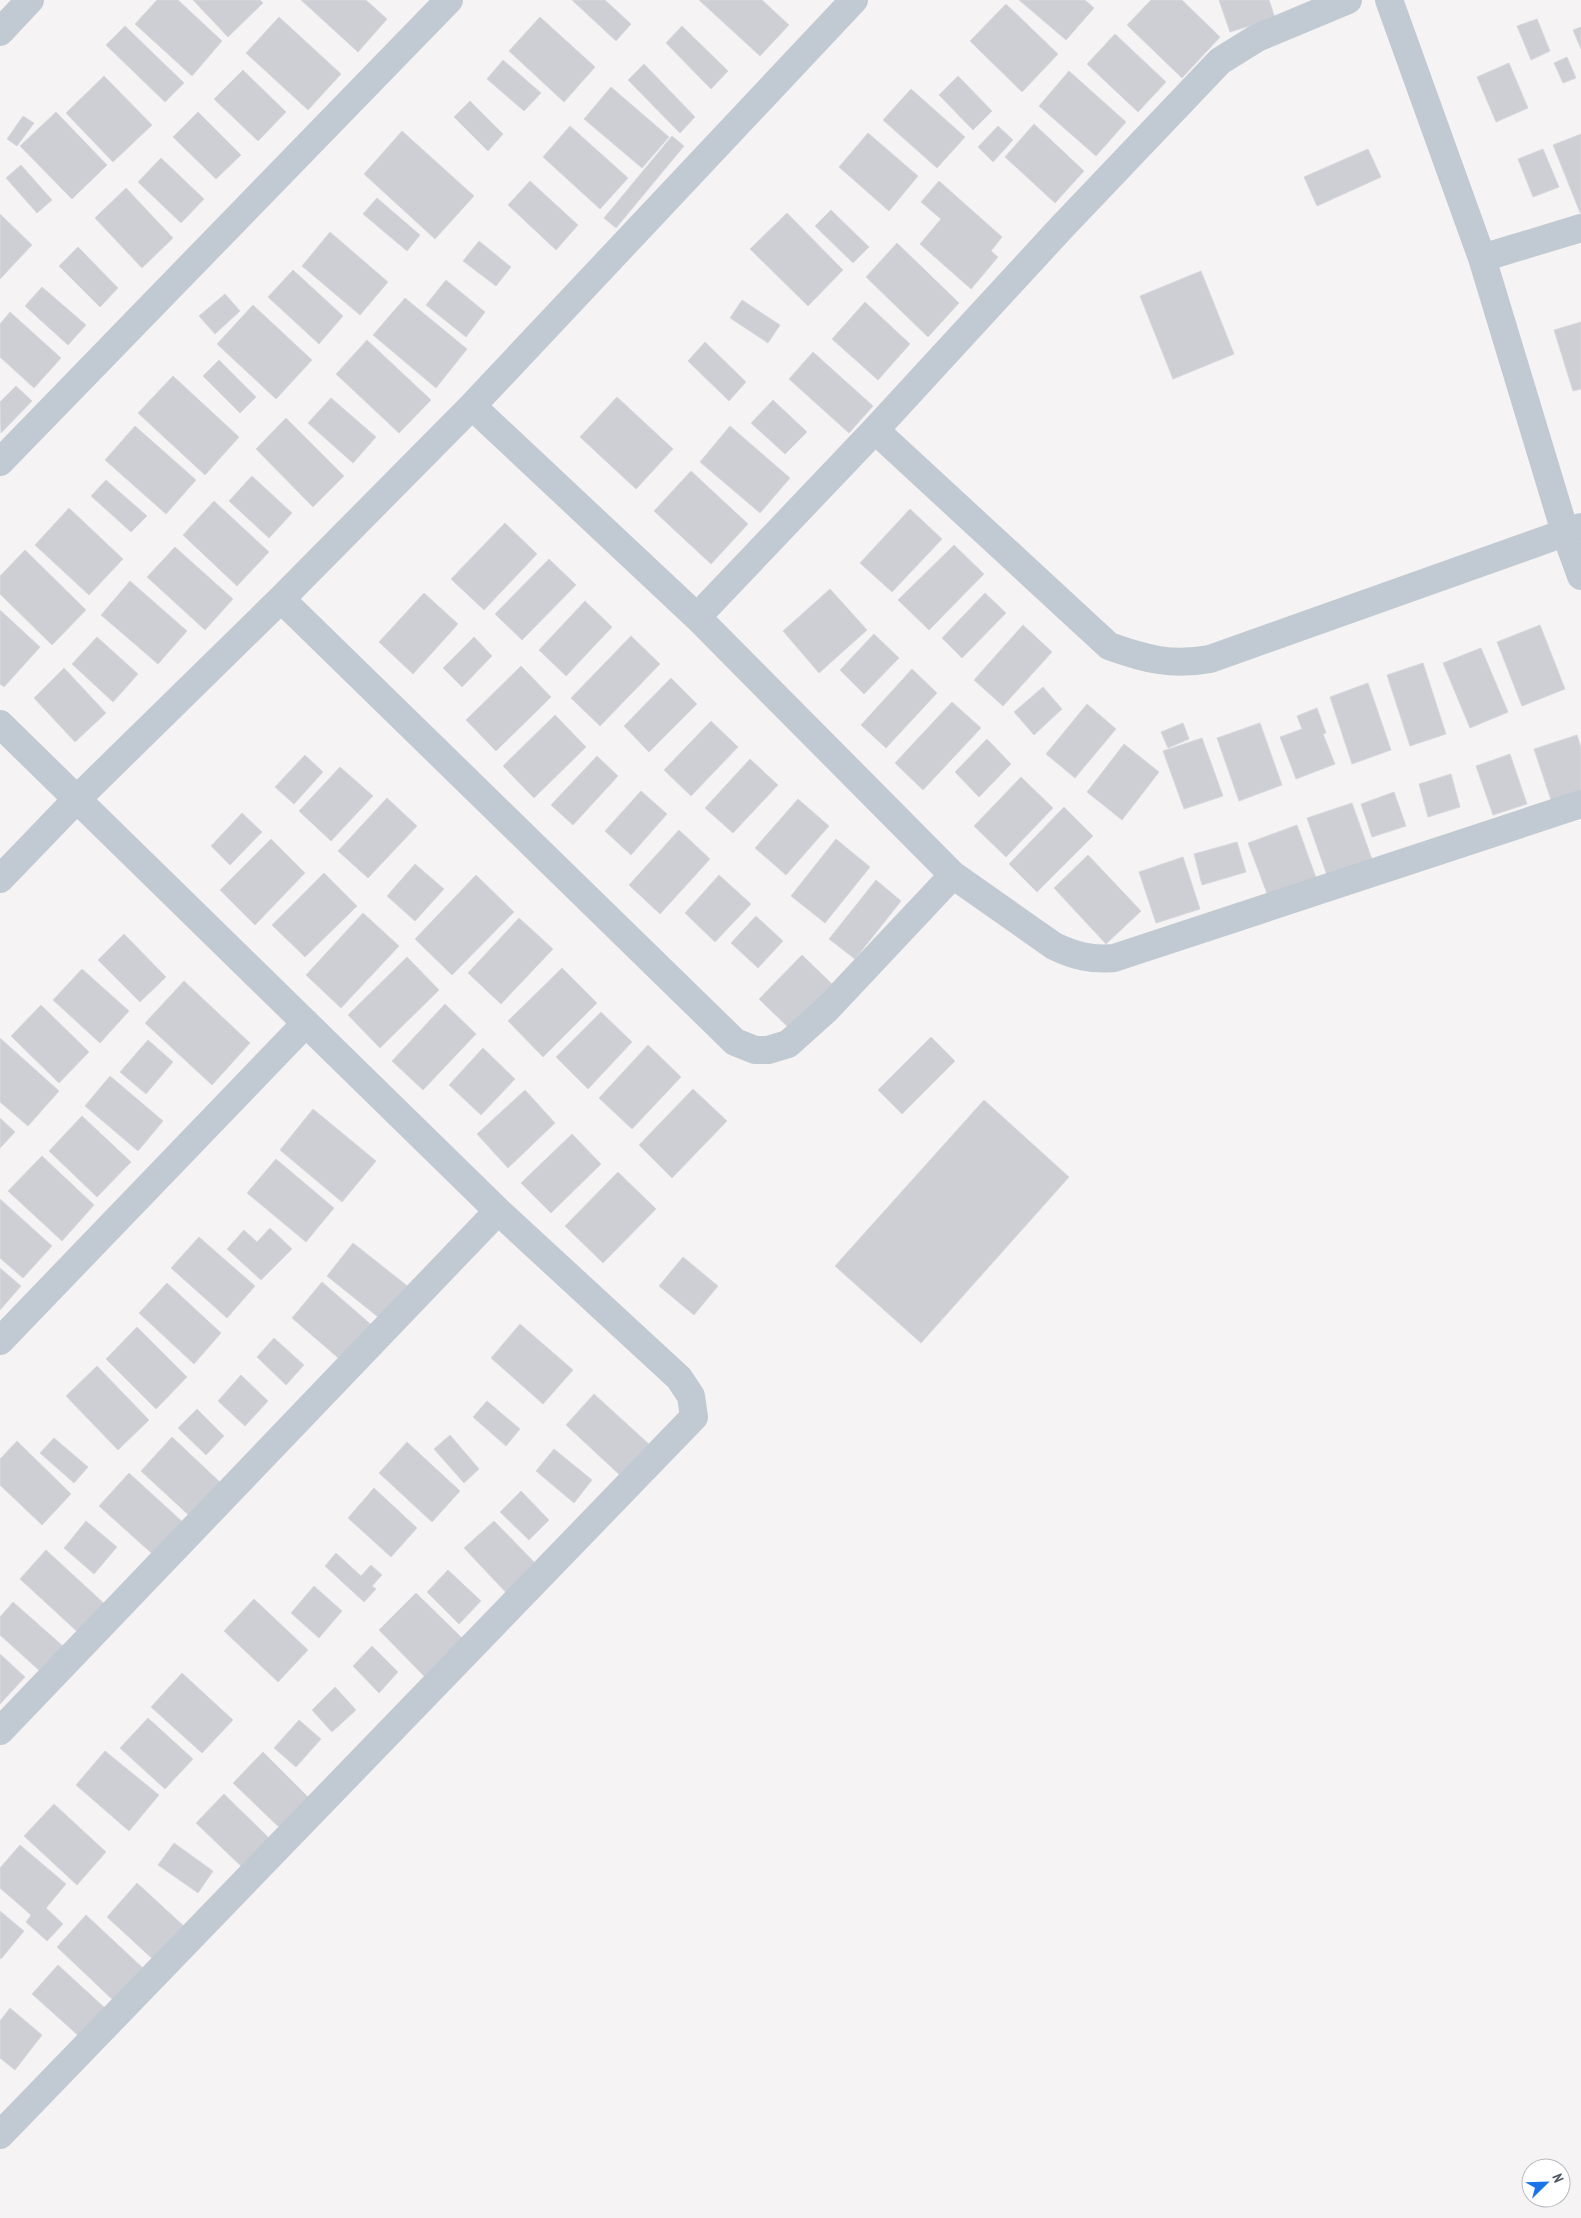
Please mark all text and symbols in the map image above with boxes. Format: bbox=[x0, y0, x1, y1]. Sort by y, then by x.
north arrow bbox=[1521, 2158, 1571, 2208]
text: N bbox=[1548, 2171, 1568, 2185]

